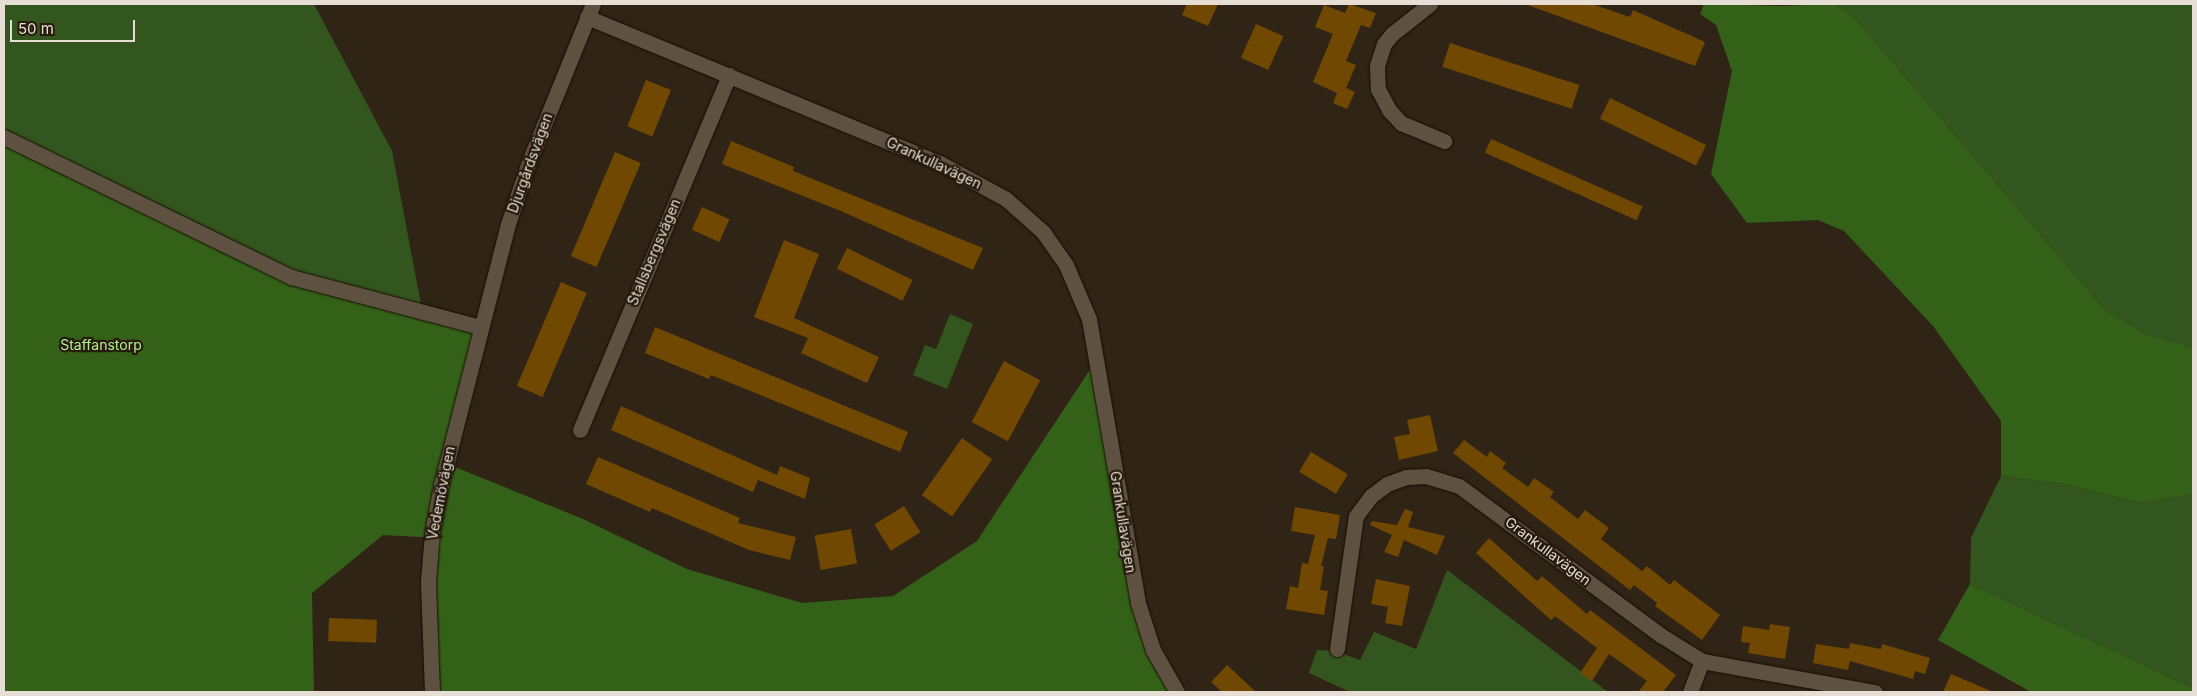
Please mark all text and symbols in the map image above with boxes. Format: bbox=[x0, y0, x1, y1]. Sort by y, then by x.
scale bar bbox=[12, 10, 138, 42]
text: 50 m bbox=[18, 19, 54, 38]
street label: Djurgårdsvägen bbox=[504, 111, 556, 215]
street label: Grankullavägen bbox=[884, 134, 984, 192]
street label: Stallsbergsvägen bbox=[624, 196, 684, 308]
park label: Staffanstorp bbox=[60, 337, 142, 353]
street label: Vedemövägen bbox=[424, 445, 458, 541]
street label: Grankullavägen bbox=[1107, 470, 1139, 574]
street label: Grankullavägen bbox=[1502, 513, 1594, 589]

